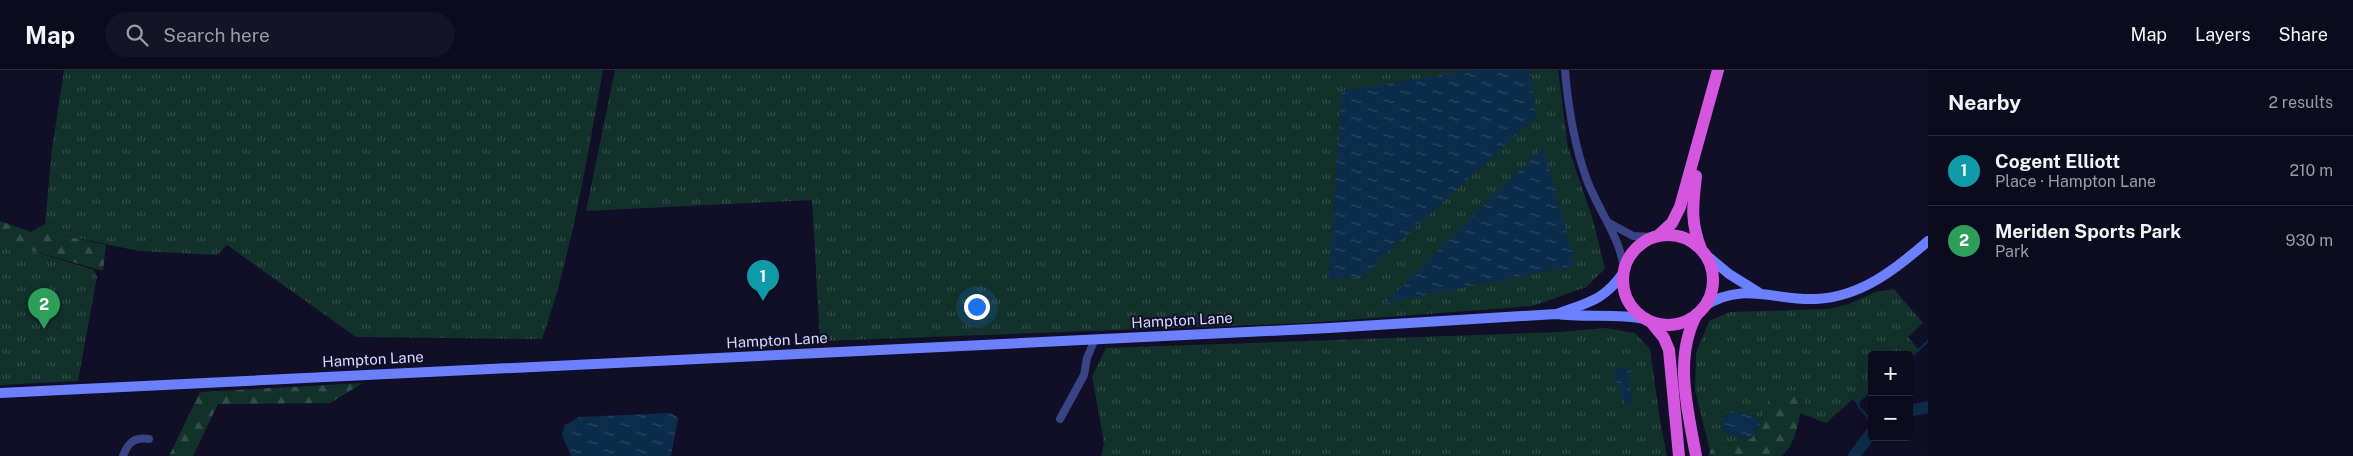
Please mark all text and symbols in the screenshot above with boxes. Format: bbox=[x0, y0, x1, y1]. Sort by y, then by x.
search box bbox=[105, 12, 455, 57]
text: Map bbox=[25, 21, 75, 49]
icon: search bbox=[123, 21, 151, 49]
text: Search here bbox=[163, 24, 270, 46]
text: Map bbox=[2131, 24, 2167, 45]
text: Layers bbox=[2195, 24, 2251, 45]
text: Share bbox=[2279, 24, 2328, 45]
text: Nearby bbox=[1948, 90, 2021, 115]
text: 2 results bbox=[2268, 93, 2333, 112]
text: Cogent Elliott bbox=[1995, 150, 2120, 172]
text: 1 bbox=[1961, 161, 1967, 180]
text: 210 m bbox=[2289, 161, 2333, 180]
text: Place · Hampton Lane bbox=[1995, 172, 2156, 191]
text: Meriden Sports Park bbox=[1995, 220, 2181, 242]
text: 2 bbox=[1959, 231, 1969, 250]
text: 930 m bbox=[2286, 231, 2333, 250]
text: Park bbox=[1995, 242, 2029, 261]
pin: 1 bbox=[747, 260, 779, 301]
pin: 2 bbox=[28, 288, 60, 329]
your location bbox=[964, 294, 990, 320]
street label: Hampton Lane bbox=[1131, 309, 1233, 331]
street label: Hampton Lane bbox=[726, 329, 828, 351]
street label: Hampton Lane bbox=[322, 348, 424, 370]
map controls bbox=[1868, 351, 1913, 441]
button: + bbox=[1868, 351, 1913, 396]
button: − bbox=[1868, 396, 1913, 441]

